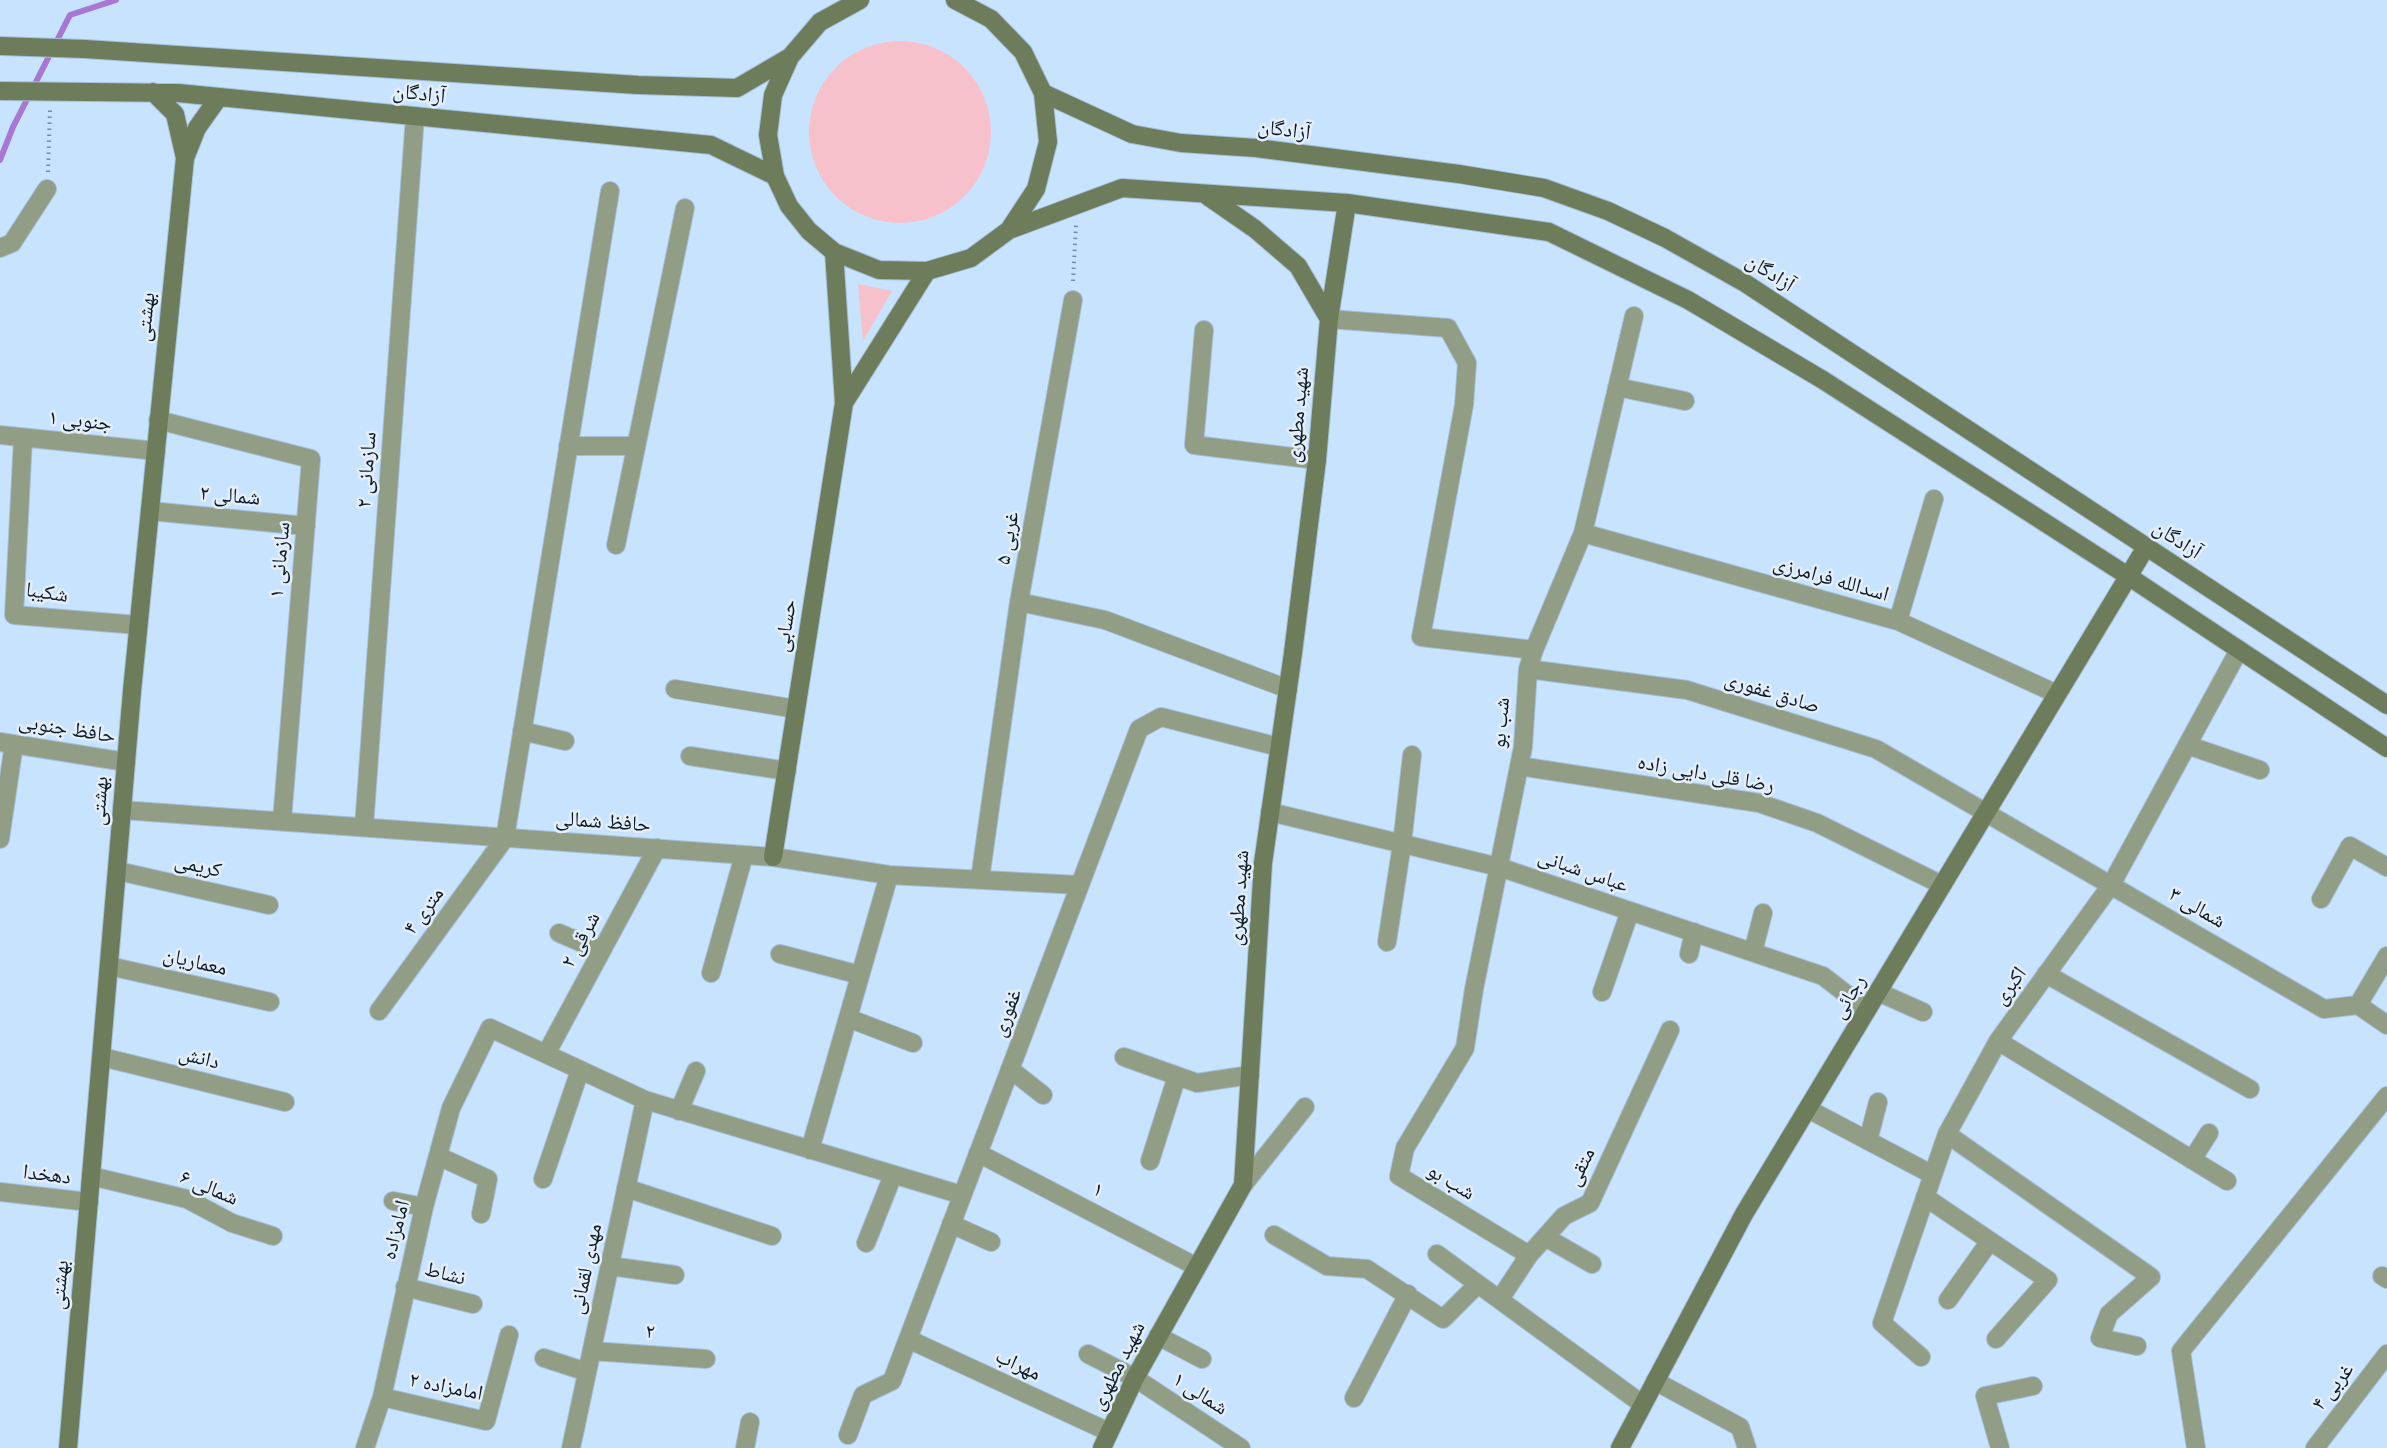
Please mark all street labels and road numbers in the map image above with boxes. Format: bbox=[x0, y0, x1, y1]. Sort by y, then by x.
street label: آزادگان bbox=[391, 79, 447, 109]
street label: آزادگان bbox=[1256, 114, 1312, 146]
street label: آزادگان bbox=[1741, 248, 1799, 298]
street label: بهشتی bbox=[131, 291, 161, 343]
street label: شهید مطهری bbox=[1281, 366, 1315, 464]
street label: ۱ جنوبی bbox=[47, 405, 113, 437]
street label: سازمانی ۲ bbox=[352, 431, 382, 509]
street label: شمالی ۲ bbox=[199, 481, 261, 511]
street label: ۵ غربی bbox=[991, 509, 1025, 567]
street label: آزادگان bbox=[2148, 515, 2206, 565]
street label: سازمانی ۱ bbox=[264, 521, 296, 599]
street label: اسدالله فرامرزی bbox=[1770, 550, 1892, 608]
street label: شکیبا bbox=[24, 577, 70, 609]
street label: حسابی bbox=[769, 598, 803, 654]
street label: صادق غفوری bbox=[1721, 667, 1823, 719]
street label: شب بو bbox=[1486, 696, 1516, 750]
street label: حافظ جنوبی bbox=[17, 709, 117, 749]
street label: رضا قلی دایی زاده bbox=[1636, 750, 1776, 798]
street label: بهشتی bbox=[86, 775, 114, 827]
street label: حافظ شمالی bbox=[555, 806, 651, 838]
street label: عباس شبانی bbox=[1535, 844, 1631, 898]
street label: کریمی bbox=[172, 848, 224, 884]
street label: شهید مطهری bbox=[1223, 849, 1255, 947]
street label: ۴ متری bbox=[398, 882, 450, 940]
street label: ۳ شمالی bbox=[2164, 882, 2230, 934]
street label: ۲ شرقی bbox=[556, 908, 606, 972]
street label: معماریان bbox=[160, 942, 230, 982]
street label: اکبری bbox=[1988, 962, 2032, 1010]
street label: رجائی bbox=[1826, 970, 1872, 1024]
street label: غفوری bbox=[986, 985, 1028, 1041]
street label: دانش bbox=[176, 1041, 222, 1075]
street label: متقی bbox=[1561, 1144, 1601, 1190]
street label: شب بو bbox=[1423, 1158, 1479, 1206]
street label: دهخدا bbox=[21, 1160, 73, 1190]
street label: شمالی ۶ bbox=[176, 1165, 242, 1211]
street label: ۱ bbox=[1088, 1177, 1108, 1203]
street label: امامزاده bbox=[376, 1198, 416, 1262]
street label: مهدی لقمانی bbox=[564, 1221, 608, 1317]
street label: نشاط bbox=[422, 1257, 468, 1291]
street label: بهشتی bbox=[45, 1259, 75, 1311]
street label: شهید مطهری bbox=[1085, 1317, 1151, 1415]
street label: ۲ bbox=[644, 1319, 656, 1345]
street label: مهراب bbox=[991, 1344, 1045, 1386]
street label: ۴ غربی bbox=[2307, 1358, 2359, 1416]
street label: ۱ شمالی bbox=[1168, 1367, 1232, 1421]
street label: امامزاده ۲ bbox=[407, 1368, 485, 1406]

